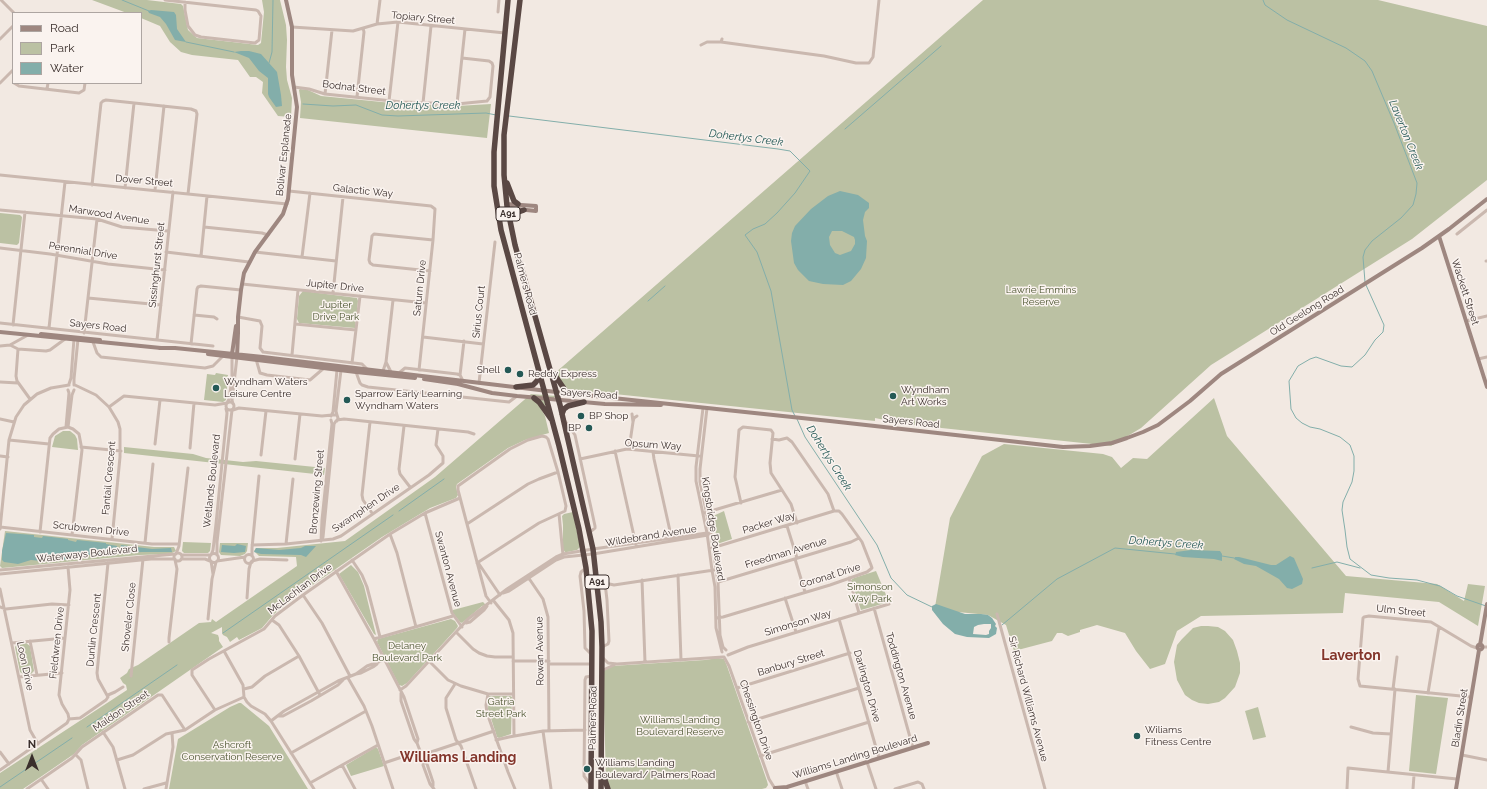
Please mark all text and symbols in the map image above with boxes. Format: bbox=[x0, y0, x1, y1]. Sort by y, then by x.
street label: Topiary Street bbox=[391, 9, 455, 27]
legend bbox=[12, 12, 142, 84]
text: Road bbox=[50, 21, 79, 35]
text: Park bbox=[50, 41, 75, 55]
text: Water bbox=[50, 61, 84, 75]
street label: Bodnat Street bbox=[322, 78, 386, 98]
water label: Laverton Creek bbox=[1386, 98, 1426, 172]
water label: Dohertys Creek bbox=[386, 99, 460, 113]
street label: Bolivar Esplanade bbox=[274, 113, 294, 197]
water label: Dohertys Creek bbox=[708, 127, 784, 149]
street label: Dover Street bbox=[115, 173, 173, 189]
street label: Galactic Way bbox=[332, 182, 394, 200]
street label: Marwood Avenue bbox=[68, 203, 150, 227]
road number: A91 bbox=[496, 207, 520, 221]
street label: Sissinghurst Street bbox=[147, 222, 167, 308]
street label: Perennial Drive bbox=[48, 240, 118, 262]
street label: Palmers Road bbox=[511, 251, 539, 317]
street label: Wackett Street bbox=[1449, 257, 1481, 327]
street label: Saturn Drive bbox=[411, 259, 429, 317]
street label: Jupiter Drive bbox=[305, 277, 365, 295]
street label: Old Geelong Road bbox=[1268, 283, 1346, 339]
park label: Lawrie Emmins Reserve bbox=[1006, 284, 1076, 308]
street label: Sirius Court bbox=[470, 285, 488, 339]
park label: Jupiter Drive Park bbox=[313, 299, 359, 322]
street label: Sayers Road bbox=[69, 317, 127, 335]
place label: Shell bbox=[477, 364, 500, 376]
marker: Shell bbox=[503, 365, 513, 375]
place label: Reddy Express bbox=[528, 368, 597, 380]
marker: Reddy Express bbox=[515, 369, 525, 379]
place label: Wyndham Waters Leisure Centre bbox=[224, 376, 308, 400]
marker: Wyndham Waters Leisure Centre bbox=[211, 383, 221, 393]
place label: Wyndham Art Works bbox=[901, 384, 949, 408]
street label: Sayers Road bbox=[560, 386, 618, 402]
place label: Sparrow Early Learning Wyndham Waters bbox=[355, 388, 462, 412]
marker: Wyndham Art Works bbox=[888, 391, 898, 401]
marker: Sparrow Early Learning Wyndham Waters bbox=[342, 395, 352, 405]
place label: BP Shop bbox=[589, 410, 628, 422]
marker: BP Shop bbox=[576, 411, 586, 421]
street label: Sayers Road bbox=[882, 413, 940, 431]
place label: BP bbox=[568, 422, 581, 434]
marker: BP bbox=[584, 423, 594, 433]
water label: Dohertys Creek bbox=[804, 423, 854, 493]
street label: Wetlands Boulevard bbox=[201, 434, 223, 528]
street label: Opsum Way bbox=[624, 437, 682, 453]
street label: Fantail Crescent bbox=[100, 441, 118, 515]
street label: Bronzewing Street bbox=[307, 449, 327, 535]
street label: Kingsbridge Boulevard bbox=[699, 476, 727, 582]
street label: Swamphen Drive bbox=[330, 481, 402, 535]
street label: Packer Way bbox=[741, 509, 797, 537]
street label: Scrubwren Drive bbox=[52, 519, 130, 539]
street label: Wildebrand Avenue bbox=[605, 523, 697, 549]
street label: Swanton Avenue bbox=[432, 530, 464, 608]
water label: Dohertys Creek bbox=[1128, 534, 1204, 552]
street label: Freedman Avenue bbox=[744, 535, 828, 571]
street label: Waterways Boulevard bbox=[36, 543, 138, 565]
street label: McLachlan Drive bbox=[266, 561, 334, 617]
street label: Coronat Drive bbox=[798, 561, 862, 591]
road number: A91 bbox=[585, 575, 609, 589]
park label: Simonson Way Park bbox=[847, 581, 893, 604]
street label: Shoveler Close bbox=[119, 582, 139, 652]
street label: Dunlin Crescent bbox=[84, 593, 104, 667]
street label: Ulm Street bbox=[1376, 602, 1426, 620]
street label: Fieldwren Drive bbox=[47, 606, 67, 680]
street label: Simonson Way bbox=[763, 607, 833, 639]
street label: Rowan Avenue bbox=[533, 616, 547, 686]
street label: Toddington Avenue bbox=[883, 631, 919, 721]
street label: Sir Richard Williams Avenue bbox=[1005, 635, 1051, 763]
street label: Loon Drive bbox=[14, 640, 36, 692]
park label: Delaney Boulevard Park bbox=[372, 640, 442, 664]
street label: Banbury Street bbox=[756, 647, 826, 679]
district label: Laverton bbox=[1321, 648, 1381, 664]
street label: Darlington Drive bbox=[851, 649, 883, 723]
street label: Chessington Drive bbox=[737, 678, 775, 762]
street label: Palmers Road bbox=[586, 686, 600, 750]
street label: Maldon Street bbox=[91, 688, 151, 734]
street label: Bladin Street bbox=[1449, 688, 1471, 748]
park label: Gatria Street Park bbox=[476, 696, 526, 720]
park label: Williams Landing Boulevard Reserve bbox=[636, 714, 724, 738]
place label: Wiliams Fitness Centre bbox=[1145, 724, 1211, 748]
marker: Wiliams Fitness Centre bbox=[1132, 731, 1142, 741]
street label: Williams Landing Boulevard bbox=[791, 732, 919, 782]
north arrow bbox=[12, 737, 52, 777]
text: N bbox=[28, 738, 36, 751]
park label: Ashcroft Conservation Reserve bbox=[182, 739, 282, 762]
district label: Williams Landing bbox=[400, 750, 516, 766]
place label: Williams Landing Boulevard/ Palmers Road bbox=[595, 757, 715, 780]
marker: Williams Landing Boulevard/ Palmers Road bbox=[582, 764, 592, 774]

